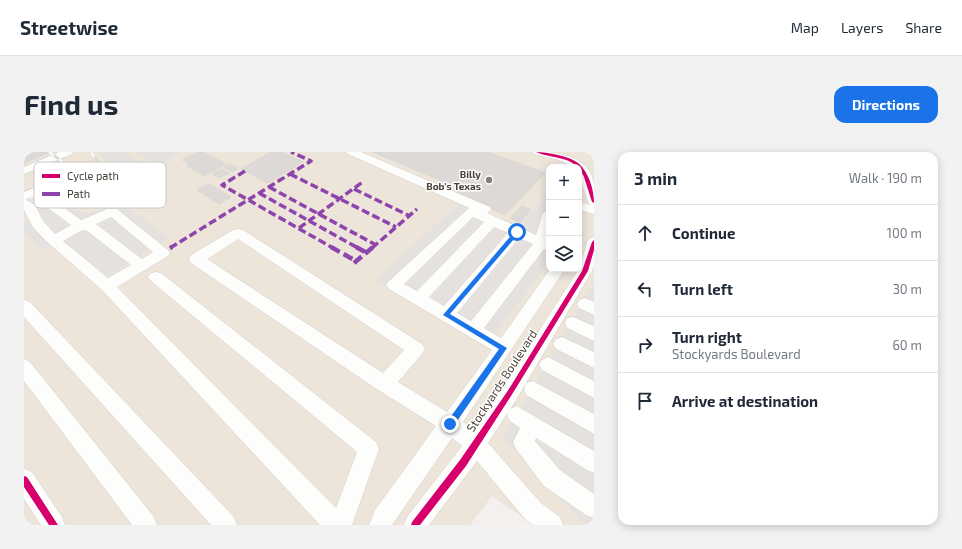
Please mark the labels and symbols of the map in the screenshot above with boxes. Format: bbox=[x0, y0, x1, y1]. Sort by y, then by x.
legend bbox=[34, 162, 166, 208]
place label: Billy Bob's Texas bbox=[426, 168, 481, 192]
text: Cycle path bbox=[67, 169, 119, 182]
marker: Billy Bob's Texas bbox=[484, 175, 494, 185]
text: Path bbox=[67, 187, 90, 200]
route start bbox=[508, 223, 526, 241]
street label: Stockyards Boulevard bbox=[463, 327, 539, 434]
route end bbox=[441, 415, 459, 433]

